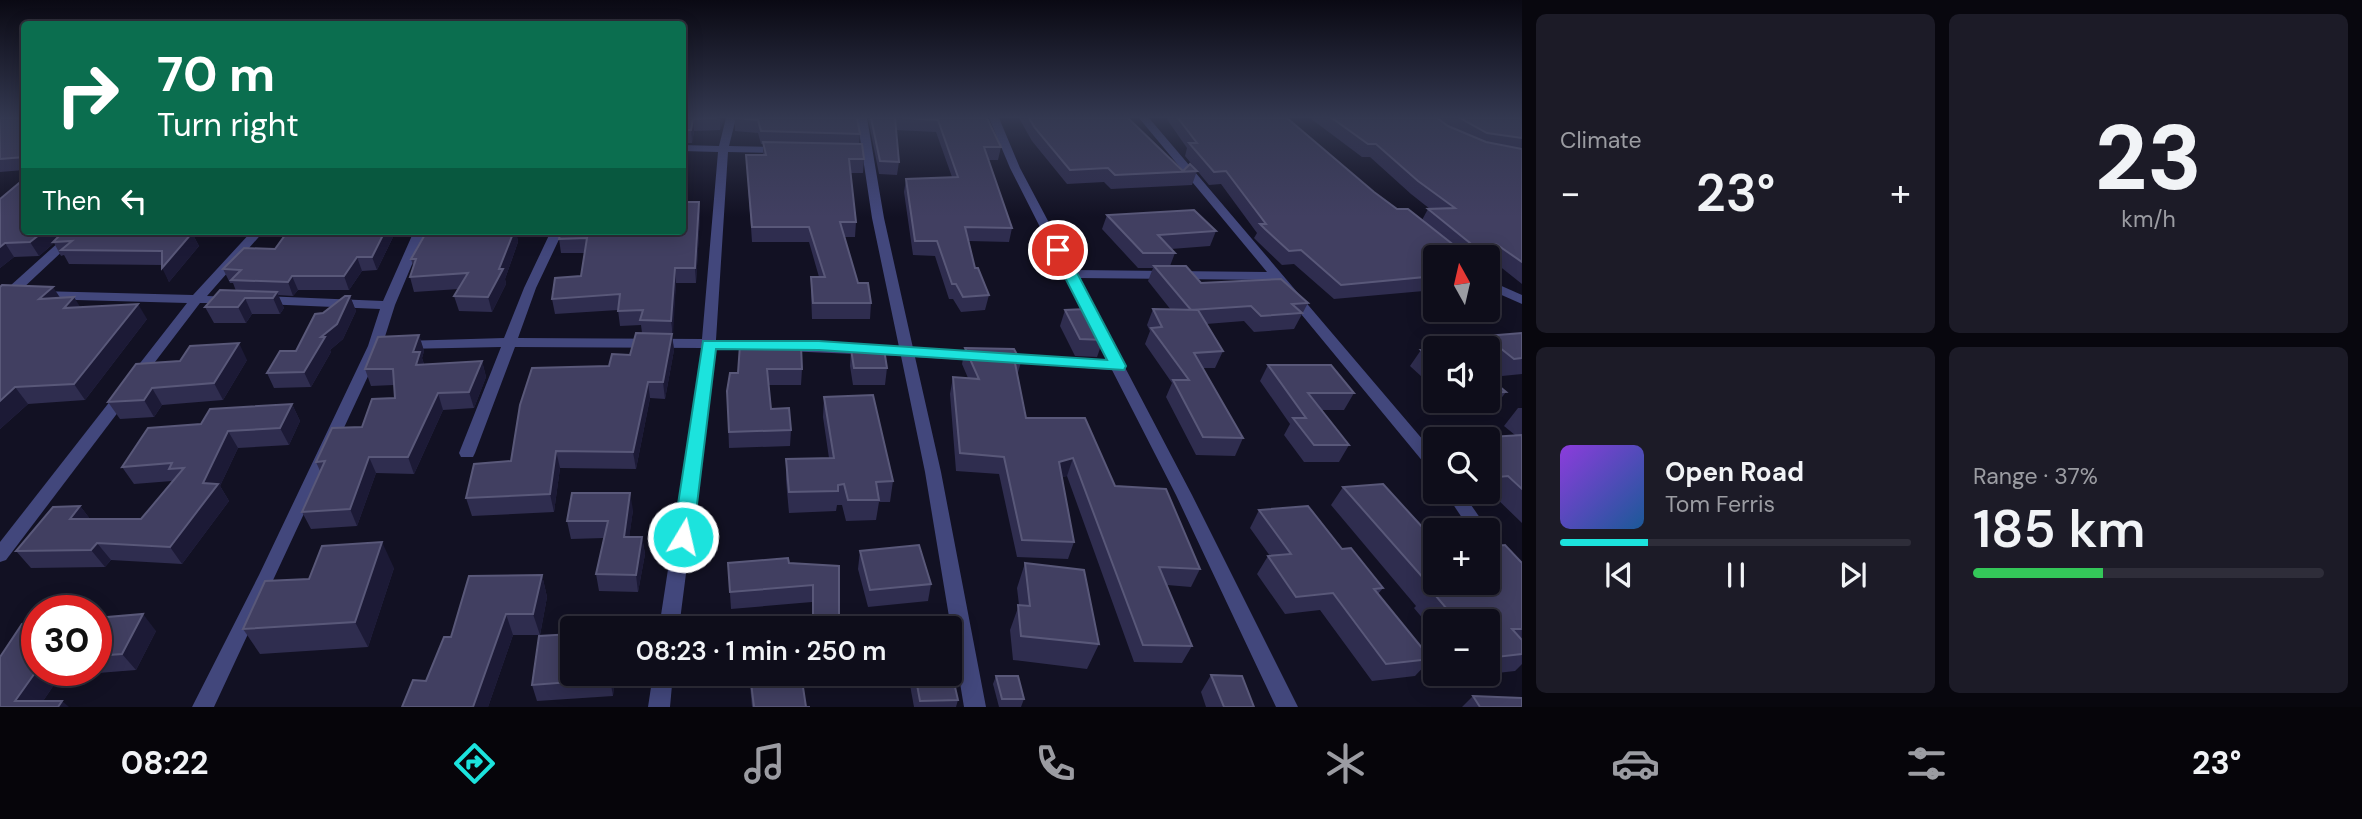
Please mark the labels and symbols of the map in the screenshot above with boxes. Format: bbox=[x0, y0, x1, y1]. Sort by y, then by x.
pin bbox=[1028, 220, 1088, 280]
north arrow bbox=[1423, 245, 1500, 322]
position arrow bbox=[646, 500, 720, 574]
speed limit sign: 30 bbox=[21, 595, 112, 686]

